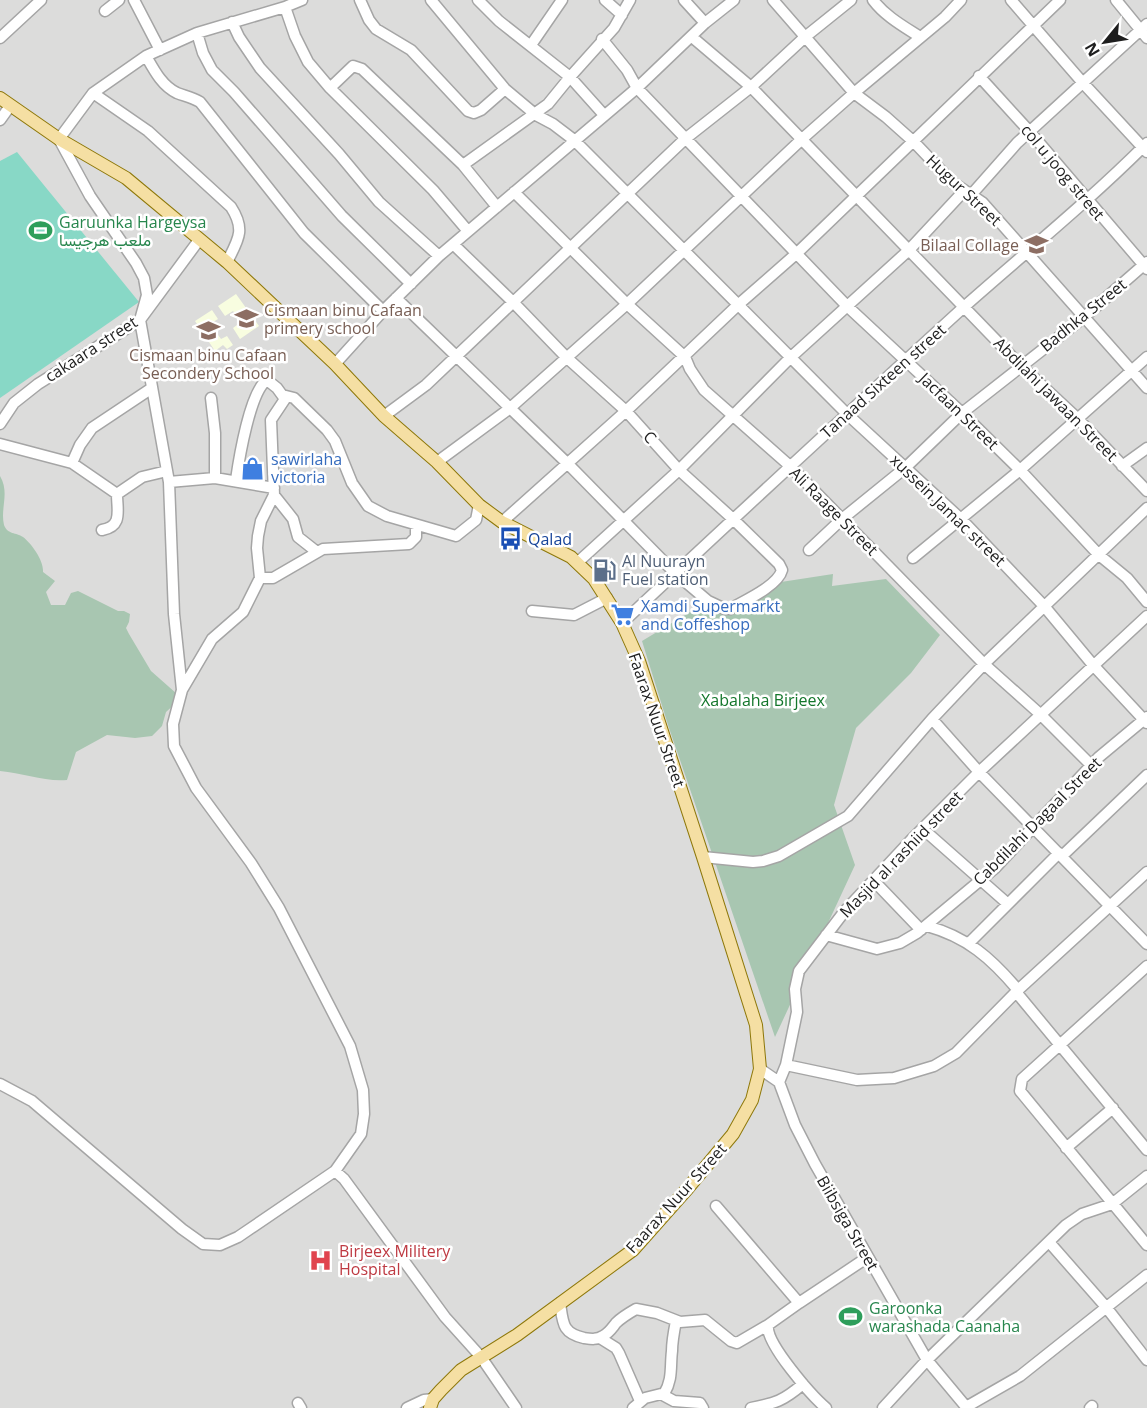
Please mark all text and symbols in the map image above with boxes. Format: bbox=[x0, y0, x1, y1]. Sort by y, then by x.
north arrow bbox=[1075, 12, 1135, 72]
text: N bbox=[1079, 38, 1105, 61]
street label: col u joog street bbox=[1016, 119, 1110, 225]
street label: Hugur Street bbox=[922, 149, 1007, 231]
place label: Garuunka Hargeysa ملعب هرجيسا bbox=[59, 211, 206, 251]
sports icon: Garuunka Hargeysa ملعب هرجيسا bbox=[28, 218, 54, 244]
school or university icon: Bilaal Collage bbox=[1024, 232, 1050, 258]
place label: Bilaal Collage bbox=[920, 234, 1019, 256]
street label: Badhka Street bbox=[1035, 273, 1131, 357]
place label: Cismaan binu Cafaan primery school bbox=[264, 299, 422, 339]
school or university icon: Cismaan binu Cafaan primery school bbox=[233, 306, 259, 332]
street label: cakaara street bbox=[41, 311, 142, 387]
school or university icon: Cismaan binu Cafaan Secondery School bbox=[195, 317, 221, 343]
street label: Tanaad Sixteen street bbox=[816, 319, 951, 443]
street label: Abdilahi Jawaan Street bbox=[989, 332, 1123, 466]
place label: Cismaan binu Cafaan Secondery School bbox=[129, 344, 287, 384]
street label: Jacfaan Street bbox=[913, 366, 1004, 455]
street label: C bbox=[638, 426, 662, 448]
place label: sawirlaha victoria bbox=[271, 448, 342, 488]
street label: xussein Jamac street bbox=[885, 449, 1011, 571]
shop icon: sawirlaha victoria bbox=[240, 455, 266, 481]
street label: Ali Raage Street bbox=[785, 462, 883, 560]
bus stop icon: Qalad bbox=[497, 526, 523, 552]
place label: Qalad bbox=[528, 528, 572, 550]
place label: Al Nuurayn Fuel station bbox=[622, 550, 709, 590]
fuel station icon: Al Nuurayn Fuel station bbox=[591, 557, 617, 583]
place label: Xamdi Supermarkt and Coffeshop bbox=[641, 595, 780, 635]
supermarket icon: Xamdi Supermarkt and Coffeshop bbox=[610, 602, 636, 628]
street label: Faarax Nuur Street bbox=[624, 650, 690, 791]
park label: Xabalaha Birjeex bbox=[701, 689, 826, 711]
street label: Cabdilahi Dagaal Street bbox=[968, 752, 1106, 890]
street label: Masjid al rashiid street bbox=[835, 786, 968, 922]
street label: Faarax Nuur Street bbox=[621, 1138, 732, 1258]
street label: Biibsiga Street bbox=[812, 1171, 884, 1275]
place label: Birjeex Militery Hospital bbox=[339, 1240, 451, 1280]
hospital icon: Birjeex Militery Hospital bbox=[308, 1247, 334, 1273]
place label: Garoonka warashada Caanaha bbox=[869, 1297, 1020, 1337]
sports icon: Garoonka warashada Caanaha bbox=[838, 1304, 864, 1330]

